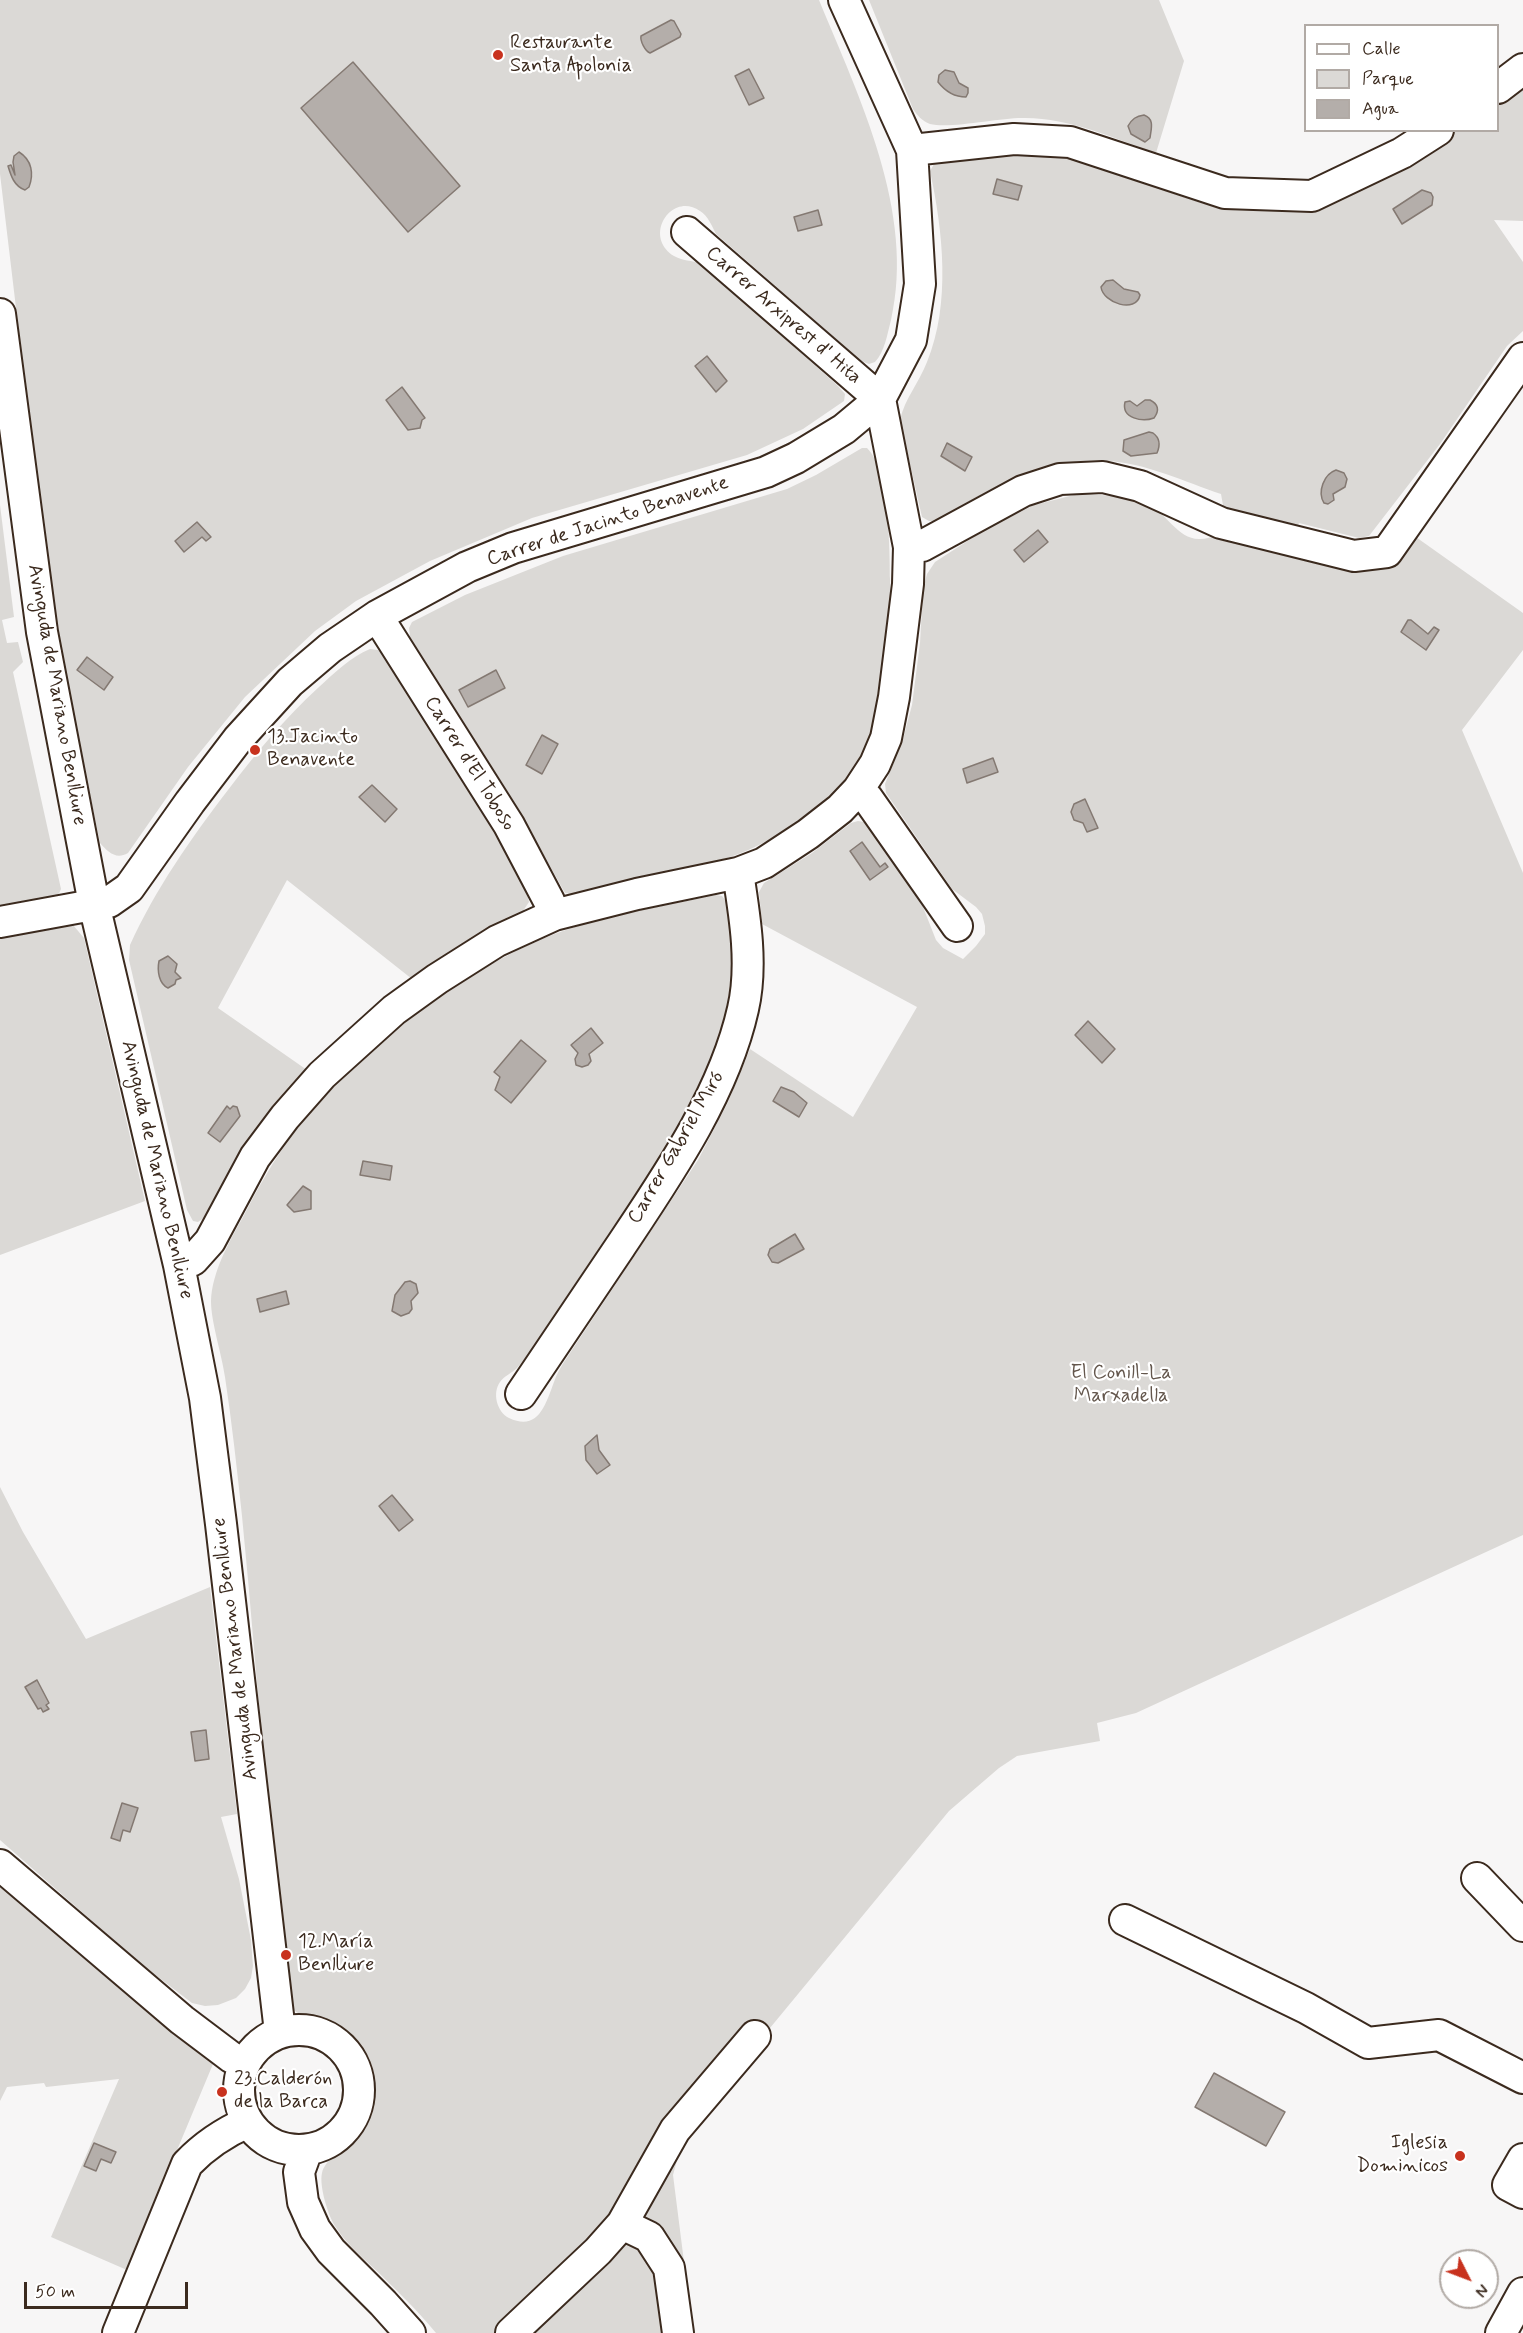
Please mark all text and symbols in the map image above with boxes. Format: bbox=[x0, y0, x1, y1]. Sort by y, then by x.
legend bbox=[1304, 24, 1499, 132]
place label: Restaurante Santa Apolonia bbox=[510, 32, 632, 79]
text: Calle bbox=[1362, 37, 1401, 61]
marker: Restaurante Santa Apolonia bbox=[491, 48, 505, 62]
text: Parque bbox=[1362, 67, 1414, 91]
text: Agua bbox=[1362, 97, 1399, 121]
street label: Carrer Arxiprest d' Hita bbox=[700, 242, 866, 390]
street label: Carrer de Jacinto Benavente bbox=[484, 472, 732, 572]
street label: Avinguda de Mariano Benlliure bbox=[21, 563, 91, 827]
street label: Carrer d'El Toboso bbox=[418, 692, 520, 836]
place label: 13.Jacinto Benavente bbox=[267, 726, 358, 773]
marker: 13.Jacinto Benavente bbox=[248, 743, 262, 757]
street label: Avinguda de Mariano Benlliure bbox=[115, 1038, 197, 1302]
street label: Carrer Gabriel Miró bbox=[624, 1067, 730, 1229]
park label: El Conill-La Marxadella bbox=[1070, 1362, 1172, 1409]
street label: Avinguda de Mariano Benlliure bbox=[208, 1516, 264, 1782]
place label: 12.María Benlliure bbox=[298, 1931, 374, 1978]
marker: 12.María Benlliure bbox=[279, 1948, 293, 1962]
place label: 23.Calderón de la Barca bbox=[234, 2068, 332, 2115]
marker: 23.Calderón de la Barca bbox=[215, 2085, 229, 2099]
place label: Iglesia Dominicos bbox=[1357, 2132, 1448, 2179]
marker: Iglesia Dominicos bbox=[1453, 2149, 1467, 2163]
north arrow bbox=[1439, 2249, 1499, 2309]
scale bar bbox=[27, 2270, 190, 2308]
text: N bbox=[1470, 2279, 1493, 2301]
text: 50 m bbox=[35, 2280, 75, 2304]

